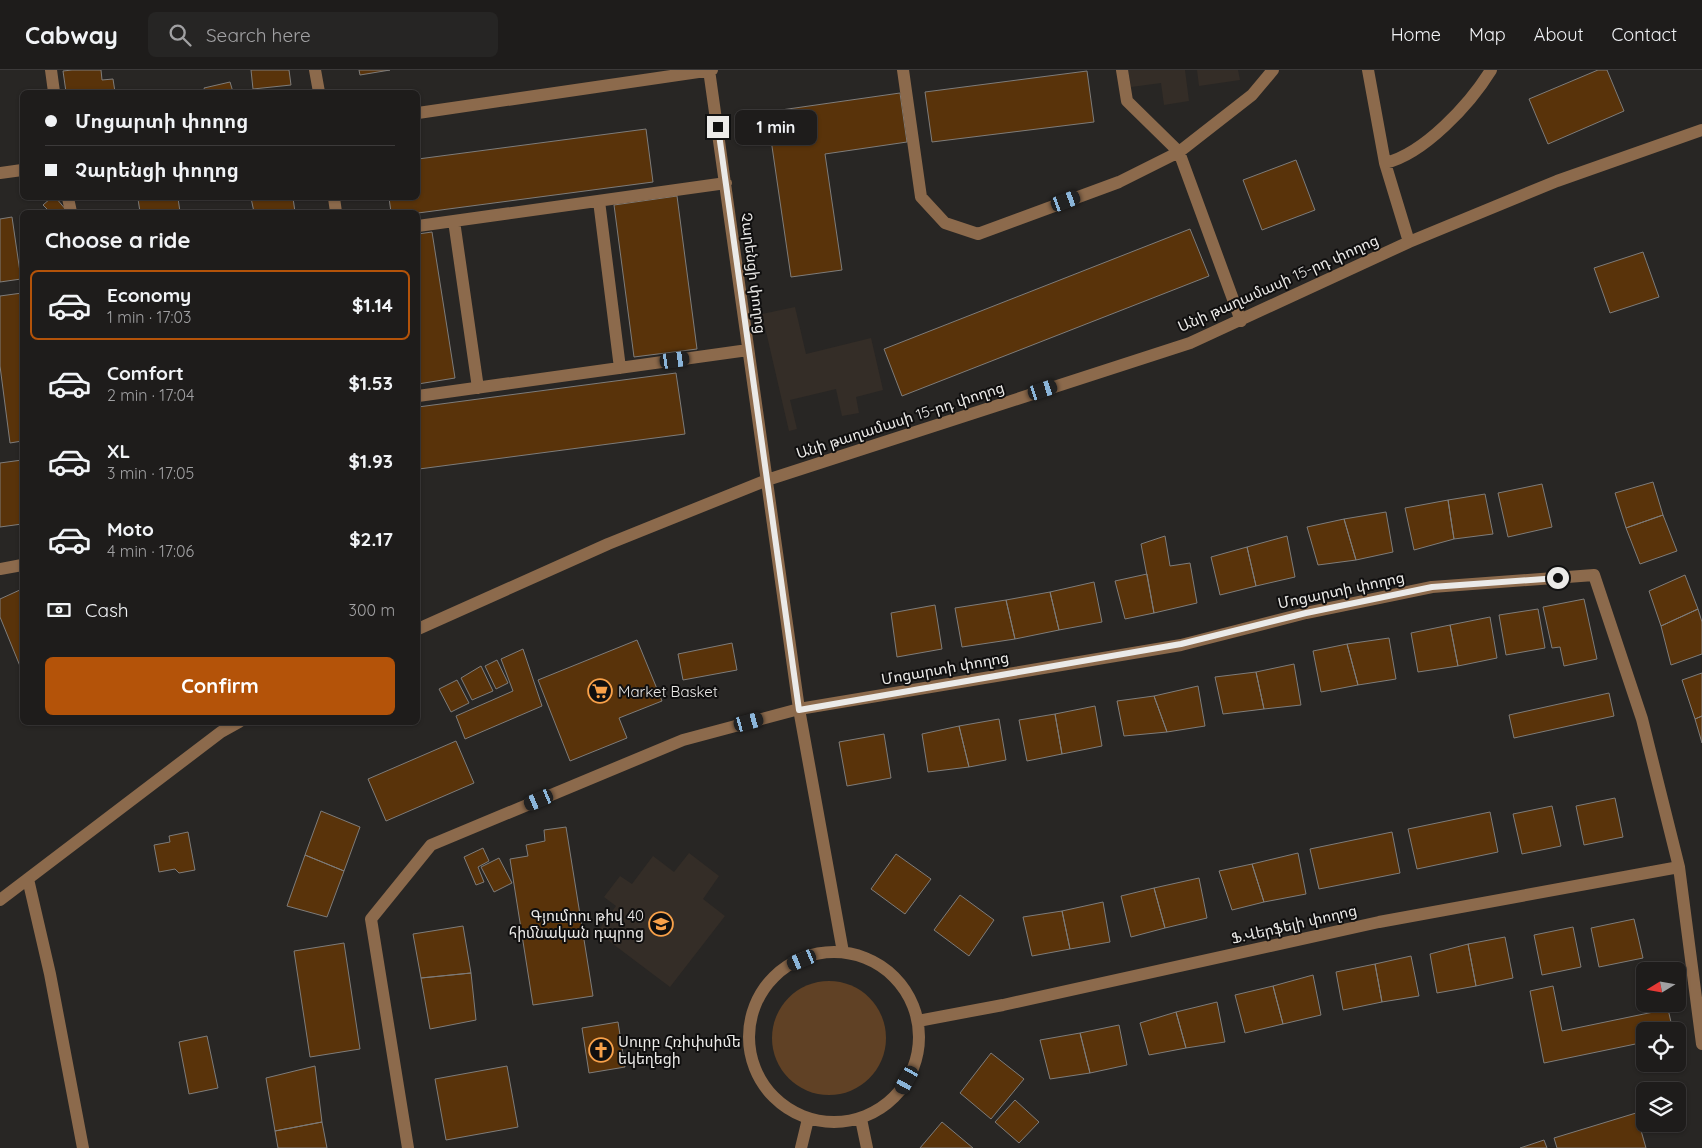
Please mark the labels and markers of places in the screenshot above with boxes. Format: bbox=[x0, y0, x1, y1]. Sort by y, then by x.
supermarket icon: Market Basket bbox=[587, 678, 613, 704]
place label: Market Basket bbox=[618, 682, 718, 701]
place label: Գյումրու թիվ 40 հիմնական դպրոց bbox=[509, 906, 644, 942]
school or university icon: Գյումրու թիվ 40 հիմնական դպրոց bbox=[648, 911, 674, 937]
place label: Սուրբ Հռիփսիմե եկեղեցի bbox=[618, 1032, 741, 1068]
church icon: Սուրբ Հռիփսիմե եկեղեցի bbox=[588, 1037, 614, 1063]

